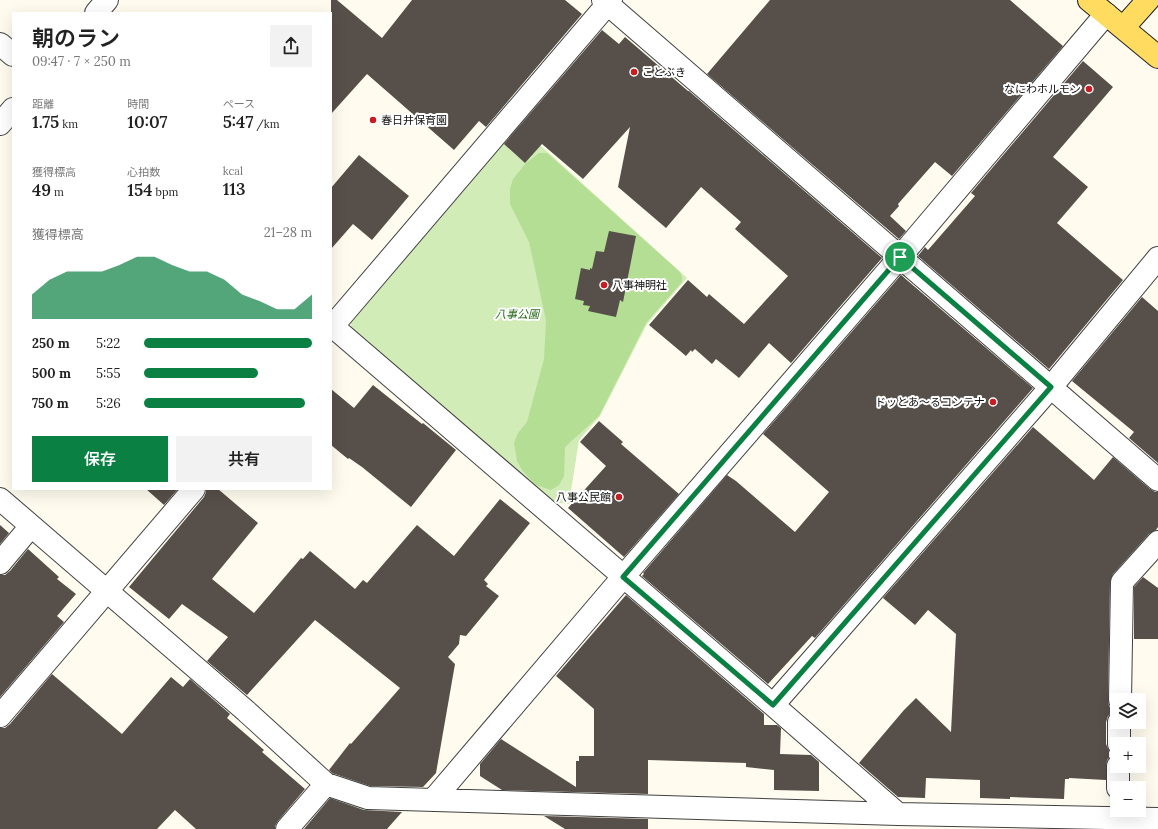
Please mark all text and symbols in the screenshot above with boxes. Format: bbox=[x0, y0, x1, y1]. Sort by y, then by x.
text: 朝のラン bbox=[32, 24, 120, 52]
button: share bbox=[270, 25, 312, 67]
text: 09:47 · 7 × 250 m bbox=[32, 53, 131, 70]
place label: ことぶき bbox=[642, 65, 686, 79]
marker: ことぶき bbox=[629, 67, 639, 77]
place label: なにわホルモン bbox=[1004, 82, 1081, 96]
marker: なにわホルモン bbox=[1084, 84, 1094, 94]
text: 距離 bbox=[32, 97, 54, 111]
text: 時間 bbox=[127, 97, 149, 111]
text: ペース bbox=[223, 97, 255, 111]
text: 1.75 bbox=[32, 111, 59, 133]
text: 10:07 bbox=[127, 111, 168, 133]
text: 5:47 bbox=[223, 111, 253, 133]
place label: 春日井保育園 bbox=[381, 113, 447, 127]
marker: 春日井保育園 bbox=[368, 115, 378, 125]
text: km bbox=[59, 117, 78, 131]
text: /km bbox=[253, 117, 280, 131]
text: kcal bbox=[223, 164, 243, 178]
text: 獲得標高 bbox=[32, 165, 76, 179]
text: 心拍数 bbox=[127, 165, 160, 179]
text: 113 bbox=[223, 178, 246, 200]
text: 49 bbox=[32, 179, 51, 201]
text: 154 bbox=[127, 179, 153, 201]
text: m bbox=[51, 185, 64, 199]
text: bpm bbox=[153, 185, 178, 199]
text: 21–28 m bbox=[264, 224, 312, 241]
text: 獲得標高 bbox=[32, 226, 84, 243]
pin bbox=[883, 240, 917, 274]
icon: arrive bbox=[889, 246, 911, 268]
place label: 八事神明社 bbox=[612, 278, 667, 292]
marker: 八事神明社 bbox=[599, 280, 609, 290]
park label: 八事公園 bbox=[495, 307, 541, 321]
text: 250 m bbox=[32, 335, 70, 352]
text: 5:22 bbox=[96, 335, 120, 352]
text: 500 m bbox=[32, 365, 71, 382]
text: 5:55 bbox=[96, 365, 121, 382]
text: 750 m bbox=[32, 395, 69, 412]
text: 5:26 bbox=[96, 395, 121, 412]
place label: ドッとあ〜るコンテナ bbox=[875, 395, 985, 409]
marker: ドッとあ〜るコンテナ bbox=[988, 397, 998, 407]
button: 保存 bbox=[32, 436, 168, 482]
button: 共有 bbox=[176, 436, 312, 482]
place label: 八事公民館 bbox=[556, 490, 611, 504]
marker: 八事公民館 bbox=[614, 492, 624, 502]
map controls bbox=[1110, 693, 1146, 817]
button: layers bbox=[1110, 693, 1146, 729]
button: + bbox=[1110, 737, 1146, 773]
button: − bbox=[1110, 781, 1146, 817]

